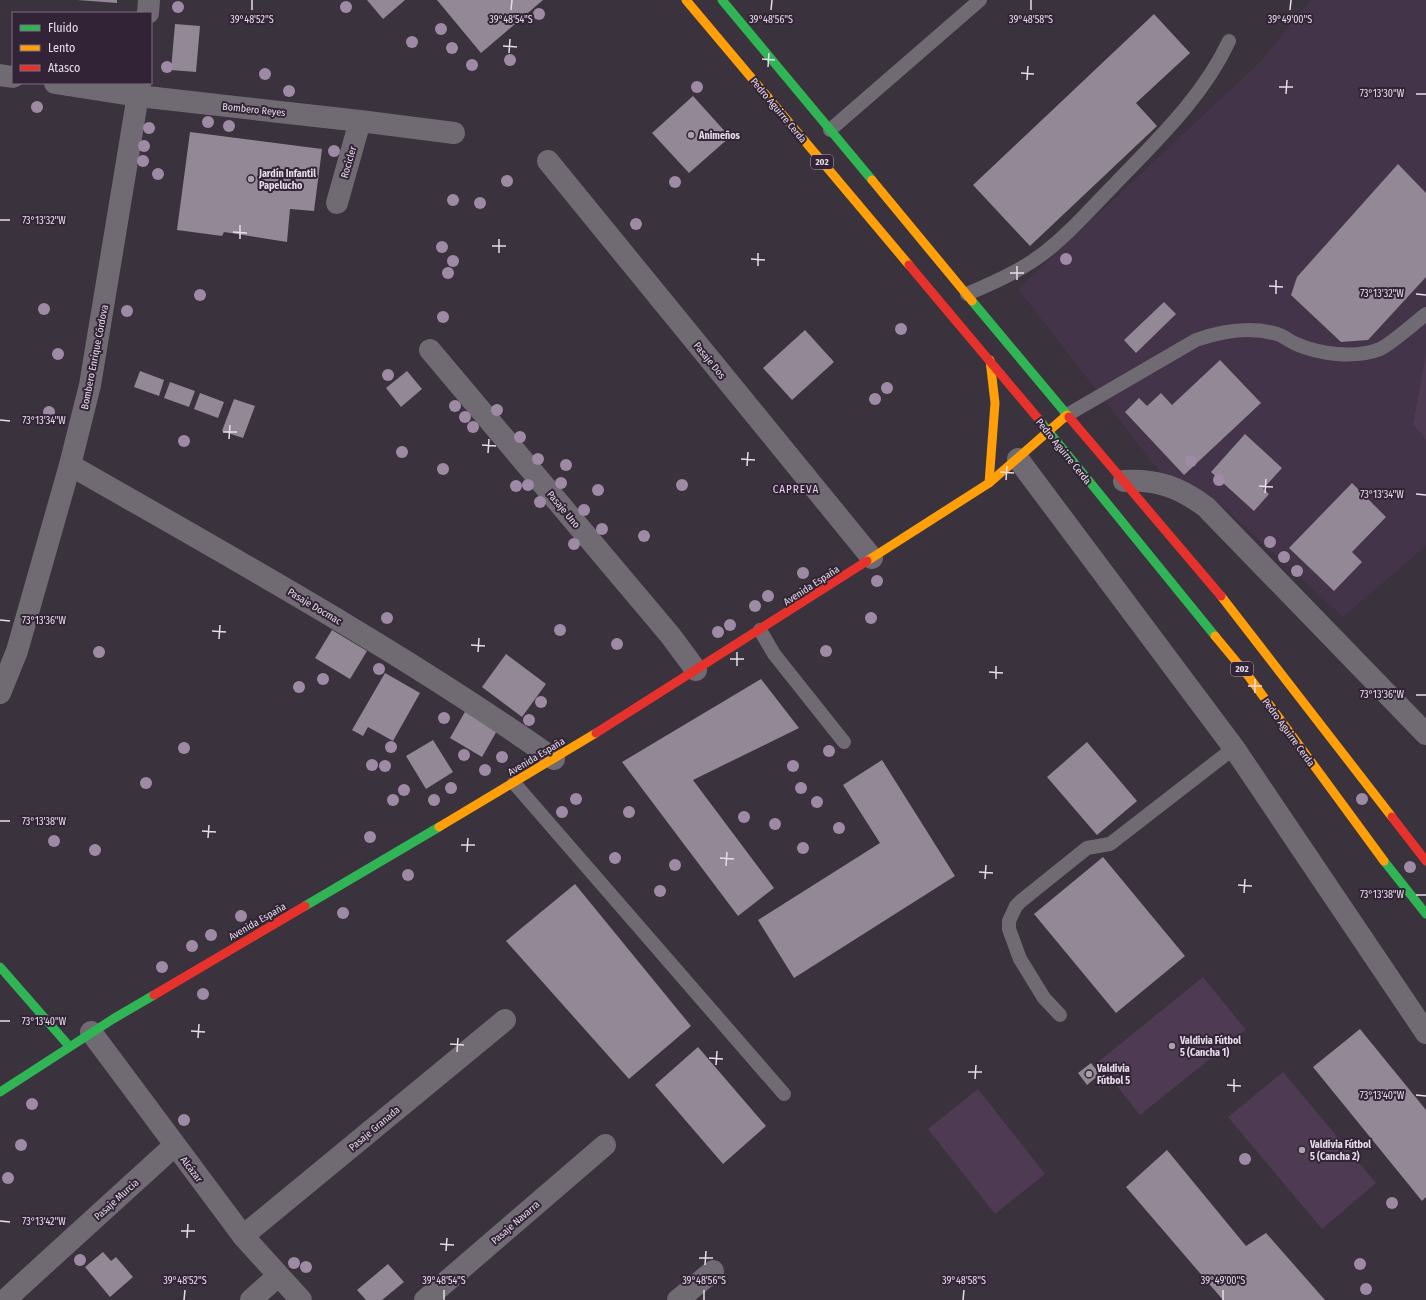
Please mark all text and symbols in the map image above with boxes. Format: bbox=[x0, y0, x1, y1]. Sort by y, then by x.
legend bbox=[12, 12, 152, 84]
text: 39°48'52"S bbox=[230, 14, 274, 26]
text: 39°48'54"S bbox=[489, 14, 533, 26]
text: 39°48'56"S bbox=[749, 14, 793, 26]
text: 39°48'58"S bbox=[1009, 14, 1053, 26]
text: 39°49'00"S bbox=[1268, 14, 1312, 26]
text: Fluido bbox=[48, 21, 78, 35]
text: Lento bbox=[48, 41, 75, 55]
text: Atasco bbox=[48, 61, 80, 75]
street label: Pedro Aguirre Cerda bbox=[748, 76, 809, 146]
text: 73°13'30"W bbox=[1360, 88, 1405, 100]
street label: Bombero Reyes bbox=[222, 101, 286, 119]
marker: Animeños bbox=[686, 130, 696, 140]
place label: Animeños bbox=[698, 130, 741, 142]
street label: Rocicler bbox=[339, 144, 359, 180]
road number: 202 bbox=[811, 155, 833, 169]
place label: Jardín Infantil Papelucho bbox=[258, 167, 316, 192]
marker: Jardín Infantil Papelucho bbox=[246, 174, 256, 184]
text: 73°13'32"W bbox=[22, 215, 66, 227]
text: 73°13'32"W bbox=[1360, 288, 1404, 300]
street label: Bombero Enrique Córdova bbox=[79, 304, 111, 411]
street label: Pasaje Dos bbox=[691, 340, 728, 381]
text: 73°13'34"W bbox=[22, 415, 66, 427]
street label: Pedro Aguirre Cerda bbox=[1033, 416, 1093, 487]
district label: CAPREVA bbox=[773, 483, 819, 496]
street label: Pasaje Uno bbox=[544, 489, 582, 531]
text: 73°13'34"W bbox=[1360, 489, 1404, 501]
street label: Avenida España bbox=[781, 563, 842, 608]
street label: Pasaje Docmac bbox=[285, 586, 344, 628]
text: 73°13'36"W bbox=[22, 615, 67, 627]
road number: 202 bbox=[1231, 662, 1253, 676]
text: 73°13'36"W bbox=[1360, 689, 1405, 701]
street label: Pedro Aguirre Cerda bbox=[1260, 696, 1317, 769]
street label: Avenida España bbox=[506, 735, 567, 779]
text: 73°13'38"W bbox=[22, 816, 67, 828]
text: 73°13'38"W bbox=[1360, 889, 1405, 901]
street label: Avenida España bbox=[227, 901, 288, 943]
text: 73°13'40"W bbox=[22, 1016, 67, 1028]
place label: Valdivia Fútbol 5 (Cancha 1) bbox=[1179, 1034, 1241, 1059]
marker: Valdivia Fútbol 5 (Cancha 1) bbox=[1167, 1041, 1177, 1051]
place label: Valdivia Fútbol 5 bbox=[1096, 1063, 1130, 1087]
marker: Valdivia Fútbol 5 bbox=[1084, 1069, 1094, 1079]
text: 73°13'40"W bbox=[1360, 1090, 1405, 1102]
street label: Pasaje Granada bbox=[347, 1104, 403, 1153]
place label: Valdivia Fútbol 5 (Cancha 2) bbox=[1309, 1138, 1371, 1163]
marker: Valdivia Fútbol 5 (Cancha 2) bbox=[1297, 1145, 1307, 1155]
street label: Alcázar bbox=[178, 1154, 205, 1185]
street label: Pasaje Murcia bbox=[92, 1177, 141, 1223]
street label: Pasaje Navarra bbox=[489, 1198, 542, 1247]
text: 73°13'42"W bbox=[22, 1216, 66, 1228]
text: 39°48'52"S bbox=[163, 1275, 207, 1287]
text: 39°48'54"S bbox=[422, 1275, 466, 1287]
text: 39°48'56"S bbox=[682, 1275, 726, 1287]
text: 39°48'58"S bbox=[942, 1275, 986, 1287]
text: 39°49'00"S bbox=[1201, 1275, 1245, 1287]

